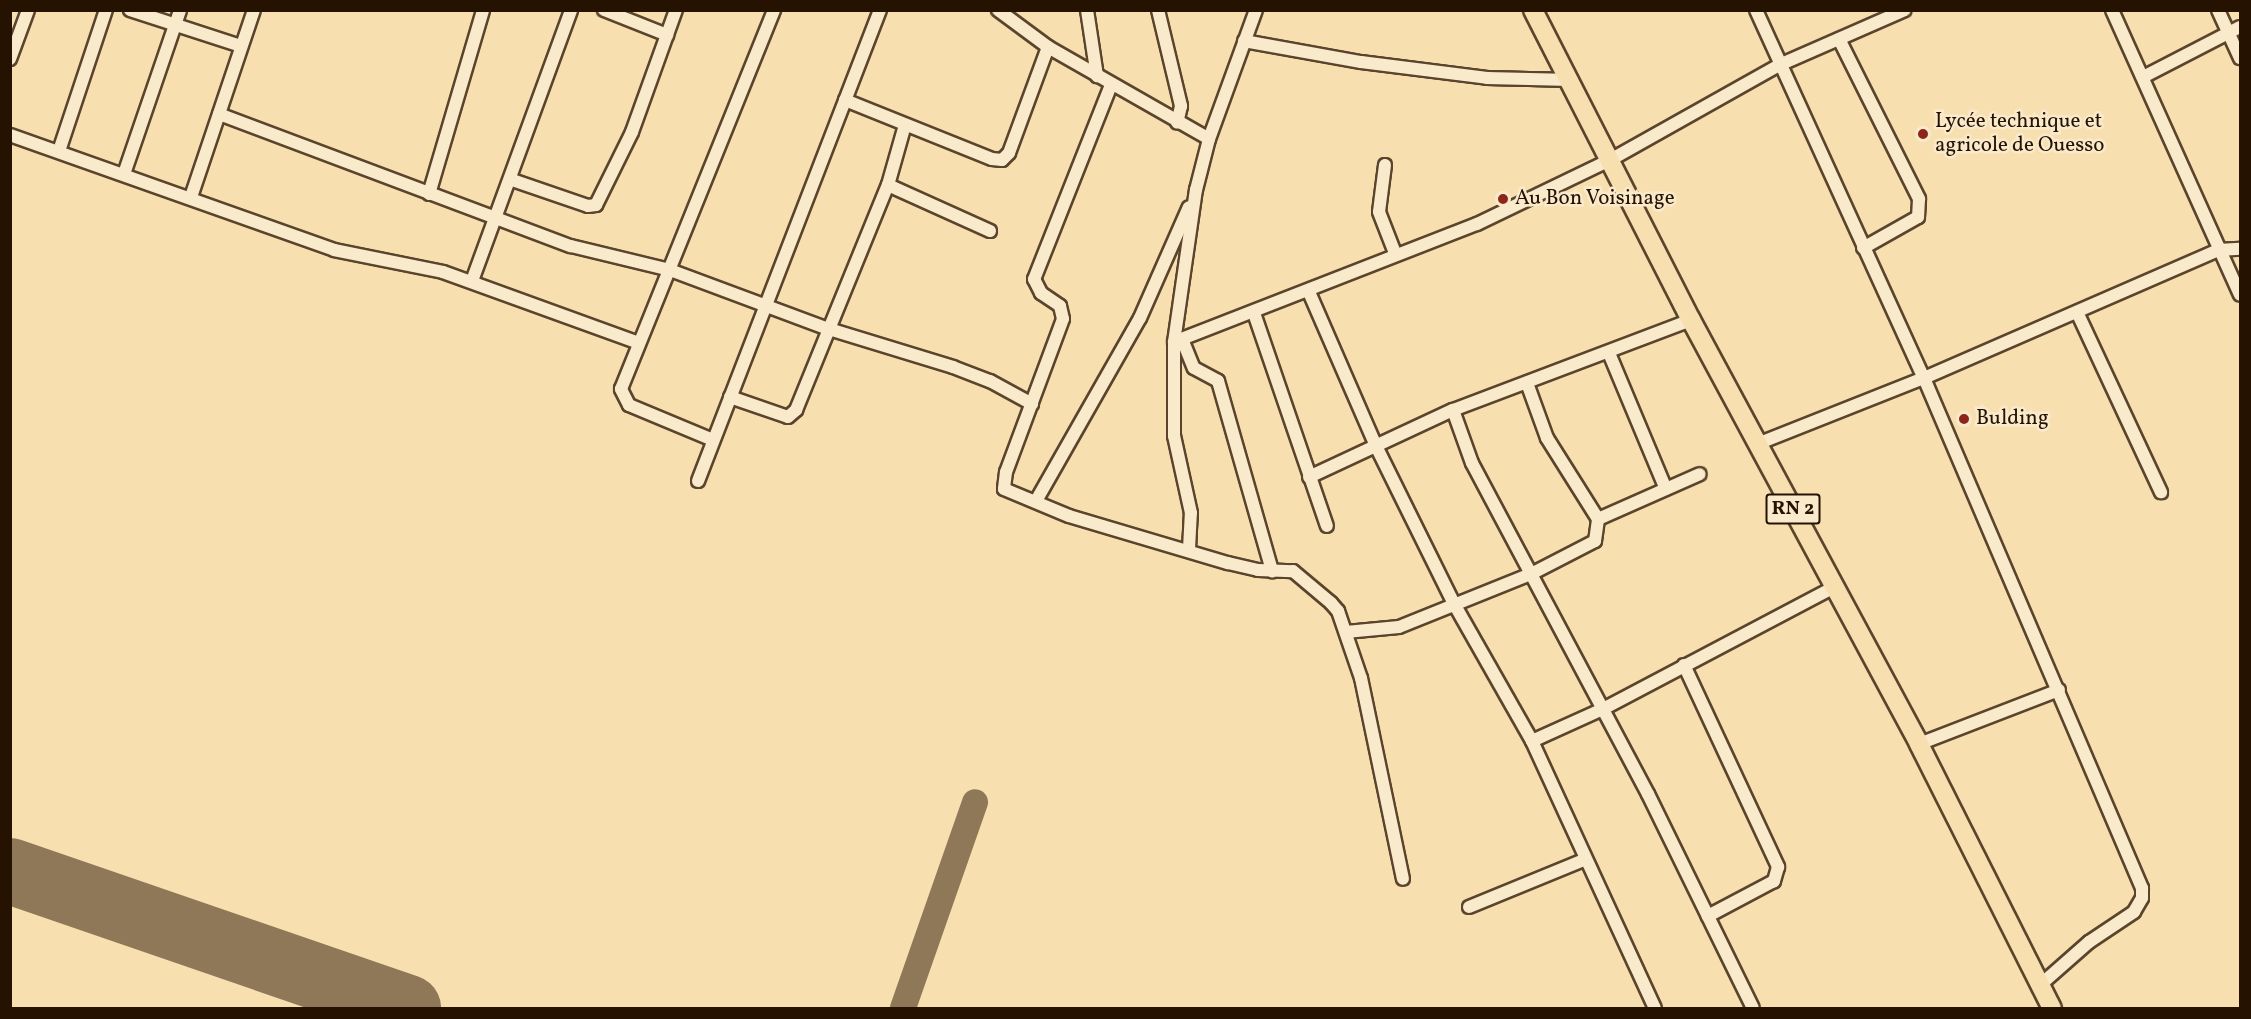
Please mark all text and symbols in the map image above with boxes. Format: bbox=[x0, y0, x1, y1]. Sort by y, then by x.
place label: Lycée technique et agricole de Ouesso bbox=[1935, 109, 2104, 159]
marker: Lycée technique et agricole de Ouesso bbox=[1916, 127, 1930, 141]
place label: Au Bon Voisinage bbox=[1515, 186, 1675, 212]
marker: Au Bon Voisinage bbox=[1496, 192, 1510, 206]
place label: Bulding bbox=[1976, 406, 2049, 432]
marker: Bulding bbox=[1957, 412, 1971, 426]
road number: RN 2 bbox=[1764, 492, 1822, 526]

